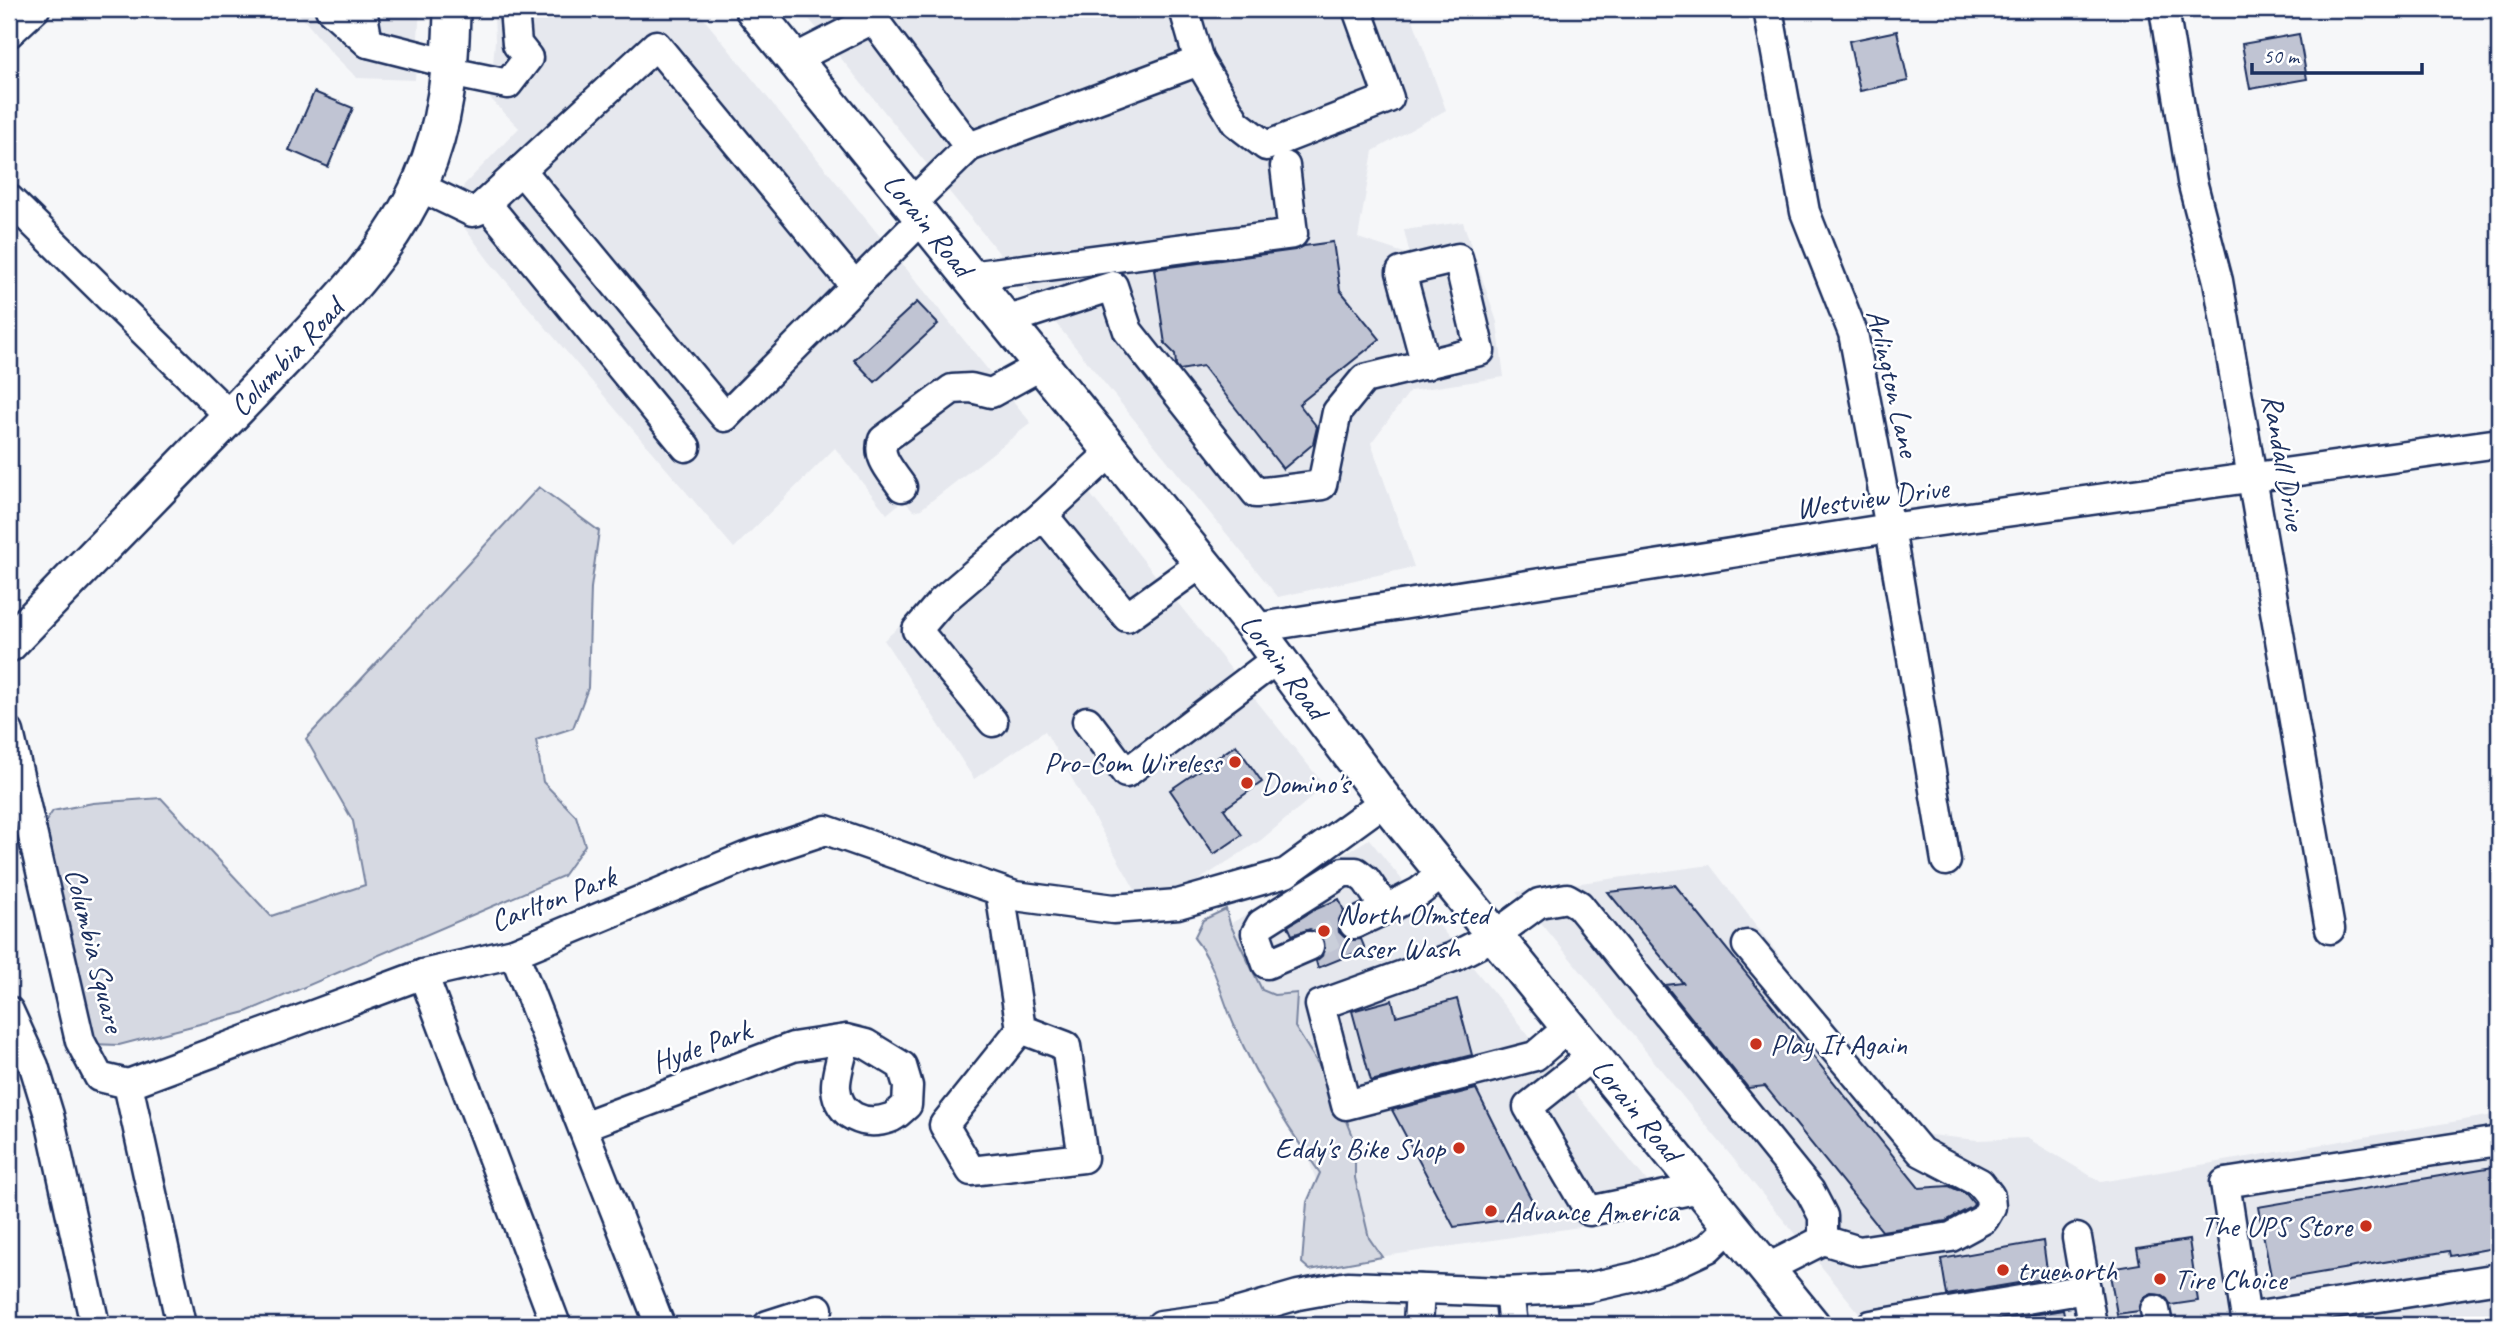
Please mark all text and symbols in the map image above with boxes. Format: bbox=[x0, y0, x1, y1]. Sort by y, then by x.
scale bar bbox=[2252, 32, 2422, 76]
text: 50 m bbox=[2263, 43, 2301, 69]
street label: Lorain Road bbox=[875, 165, 984, 288]
street label: Columbia Road bbox=[221, 287, 354, 424]
street label: Arlington Lane bbox=[1858, 306, 1929, 463]
street label: Randall Drive bbox=[2253, 391, 2315, 535]
street label: Westview Drive bbox=[1793, 468, 1953, 527]
street label: Lorain Road bbox=[1232, 606, 1338, 730]
place label: Pro-Com Wireless bbox=[1044, 743, 1224, 781]
marker: Pro-Com Wireless bbox=[1227, 754, 1243, 770]
place label: Domino's bbox=[1261, 764, 1352, 802]
marker: Domino's bbox=[1239, 775, 1255, 791]
street label: Carlton Park bbox=[485, 857, 623, 940]
street label: Columbia Square bbox=[56, 864, 134, 1038]
place label: North Olmsted Laser Wash bbox=[1338, 895, 1493, 967]
marker: North Olmsted Laser Wash bbox=[1316, 923, 1332, 939]
street label: Hyde Park bbox=[646, 1010, 758, 1081]
place label: Play It Again bbox=[1770, 1025, 1908, 1063]
marker: Play It Again bbox=[1748, 1036, 1764, 1052]
street label: Lorain Road bbox=[1583, 1050, 1693, 1173]
place label: Eddy's Bike Shop bbox=[1275, 1129, 1447, 1167]
marker: Eddy's Bike Shop bbox=[1451, 1140, 1467, 1156]
place label: Advance America bbox=[1505, 1192, 1680, 1230]
marker: Advance America bbox=[1483, 1203, 1499, 1219]
place label: The UPS Store bbox=[2201, 1207, 2354, 1245]
marker: The UPS Store bbox=[2358, 1218, 2374, 1234]
place label: truenorth bbox=[2017, 1251, 2117, 1289]
place label: Tire Choice bbox=[2174, 1260, 2289, 1298]
marker: truenorth bbox=[1995, 1262, 2011, 1278]
marker: Tire Choice bbox=[2152, 1271, 2168, 1287]

